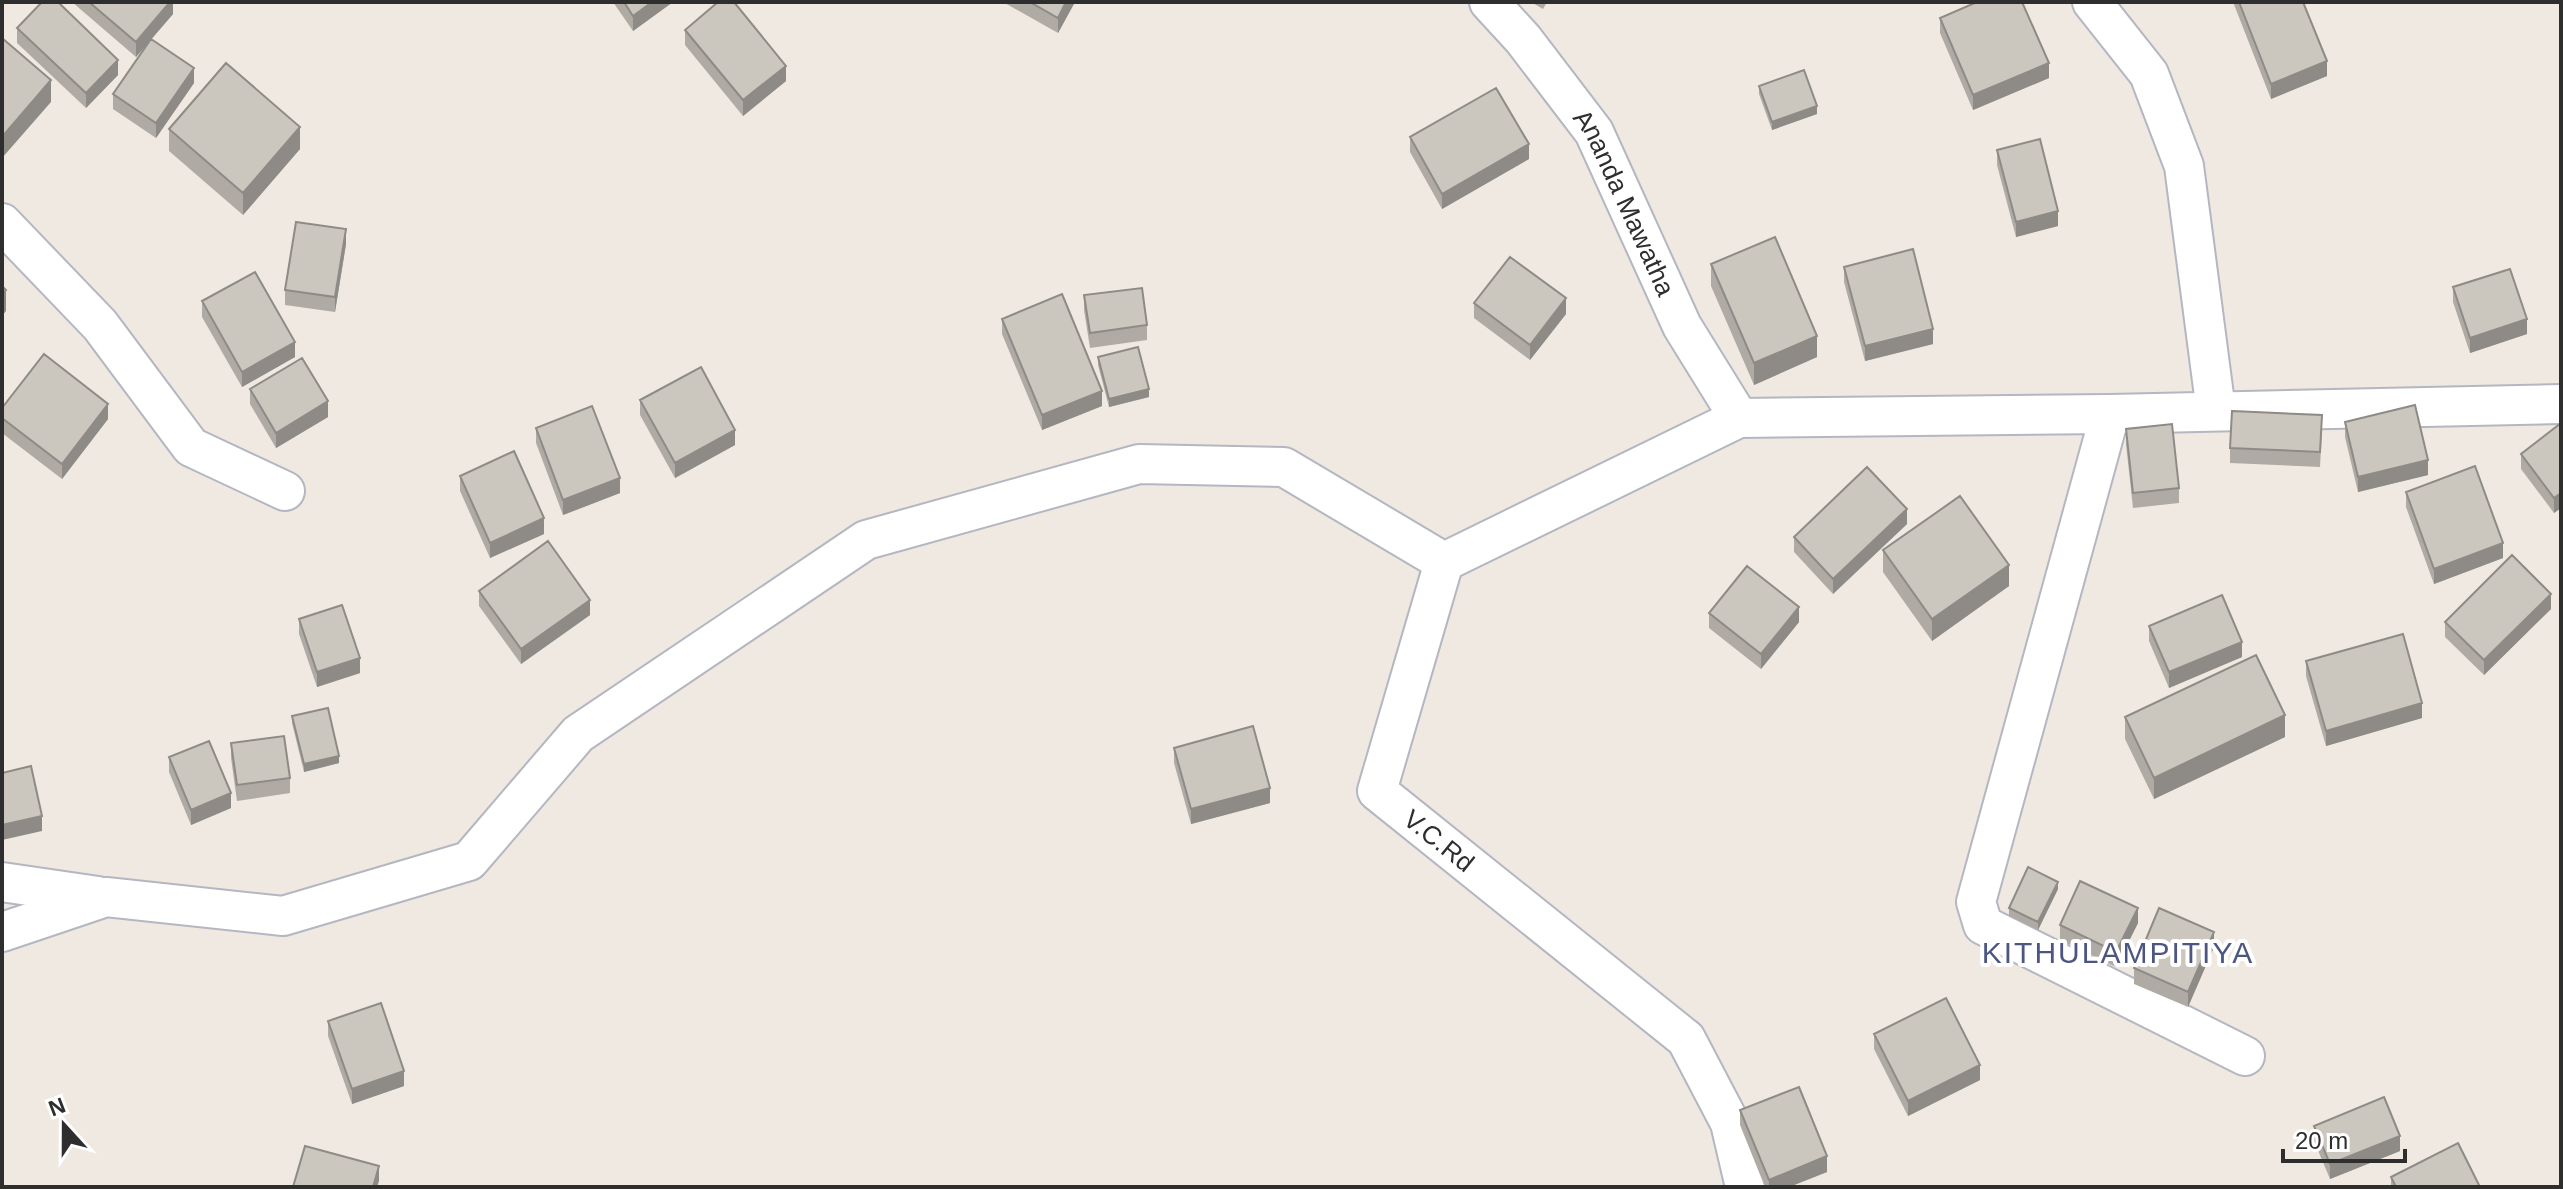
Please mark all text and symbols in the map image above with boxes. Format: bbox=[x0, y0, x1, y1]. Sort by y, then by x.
street label: Ananda Mawatha bbox=[1567, 103, 1681, 301]
street label: V.C.Rd bbox=[1398, 804, 1480, 878]
district label: KITHULAMPITIYA bbox=[1982, 936, 2254, 969]
north arrow bbox=[24, 1085, 104, 1165]
text: N bbox=[45, 1092, 69, 1121]
scale bar bbox=[2283, 1113, 2405, 1163]
text: 20 m bbox=[2295, 1127, 2348, 1154]

